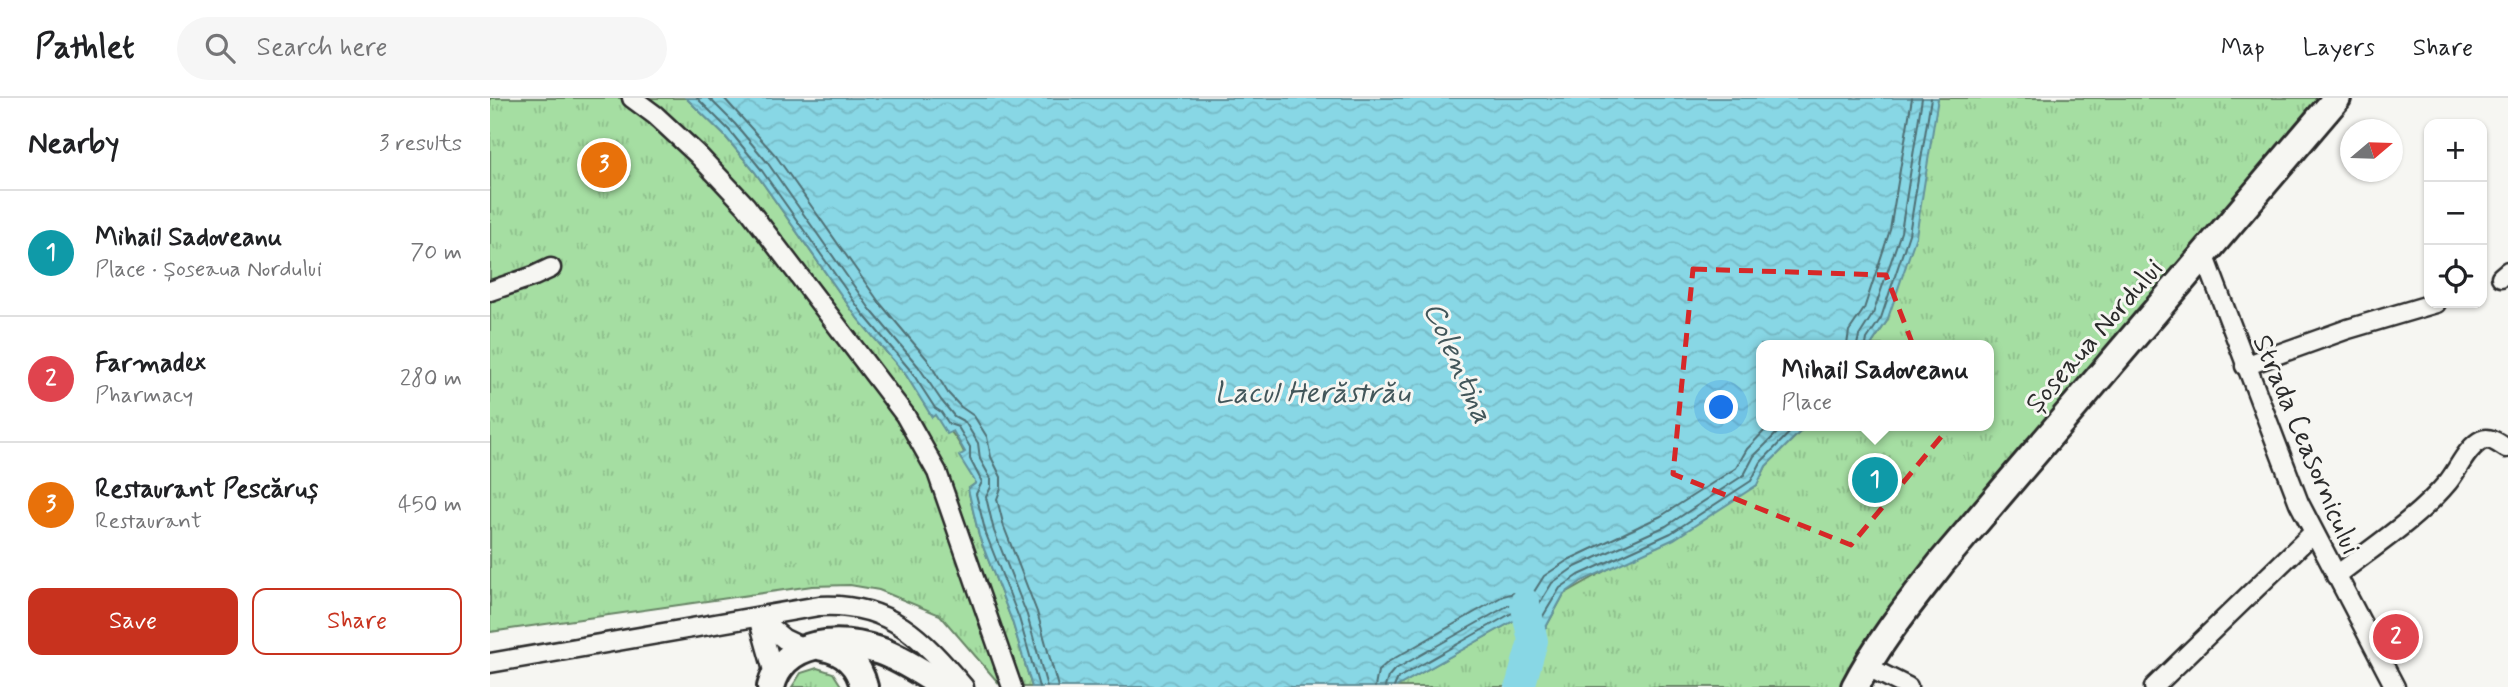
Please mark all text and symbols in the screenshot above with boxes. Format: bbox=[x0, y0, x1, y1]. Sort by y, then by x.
search box bbox=[177, 17, 667, 80]
text: Pathlet bbox=[35, 26, 135, 70]
icon: search bbox=[201, 29, 239, 67]
text: Search here bbox=[257, 31, 387, 65]
text: Map bbox=[2221, 33, 2265, 64]
text: Layers bbox=[2303, 33, 2375, 64]
text: Share bbox=[2413, 33, 2473, 64]
north arrow bbox=[2340, 119, 2403, 182]
map controls bbox=[2424, 119, 2487, 308]
button: + bbox=[2424, 119, 2487, 182]
text: Nearby bbox=[28, 124, 119, 163]
text: 3 results bbox=[379, 129, 462, 159]
pin: 3 bbox=[581, 139, 627, 191]
button: − bbox=[2424, 182, 2487, 245]
text: Mihail Sadoveanu bbox=[95, 221, 282, 255]
text: 1 bbox=[46, 238, 56, 268]
text: 70 m bbox=[410, 238, 462, 268]
button: locate bbox=[2424, 245, 2487, 308]
street label: Șoseaua Nordului bbox=[2018, 252, 2172, 422]
text: Place · Șoseaua Nordului bbox=[95, 255, 322, 285]
water label: Colentina bbox=[1414, 296, 1502, 429]
street label: Strada Ceasornicului bbox=[2243, 329, 2369, 561]
popup bbox=[1756, 340, 1994, 431]
text: Farmadex bbox=[95, 347, 206, 381]
text: Mihail Sadoveanu bbox=[1781, 354, 1969, 388]
text: 2 bbox=[45, 364, 57, 394]
text: 280 m bbox=[400, 364, 462, 394]
water label: Lacul Herăstrău bbox=[1214, 374, 1411, 413]
text: Pharmacy bbox=[95, 381, 193, 411]
text: Place bbox=[1781, 388, 1832, 418]
your location bbox=[1704, 390, 1738, 424]
pin: 1 bbox=[1852, 454, 1898, 506]
text: Restaurant Pescăruș bbox=[95, 473, 318, 507]
text: 3 bbox=[46, 490, 56, 520]
text: 450 m bbox=[398, 490, 462, 520]
text: Restaurant bbox=[95, 507, 202, 537]
button: Save bbox=[28, 588, 238, 655]
button: Share bbox=[252, 588, 462, 655]
pin: 2 bbox=[2373, 611, 2419, 663]

